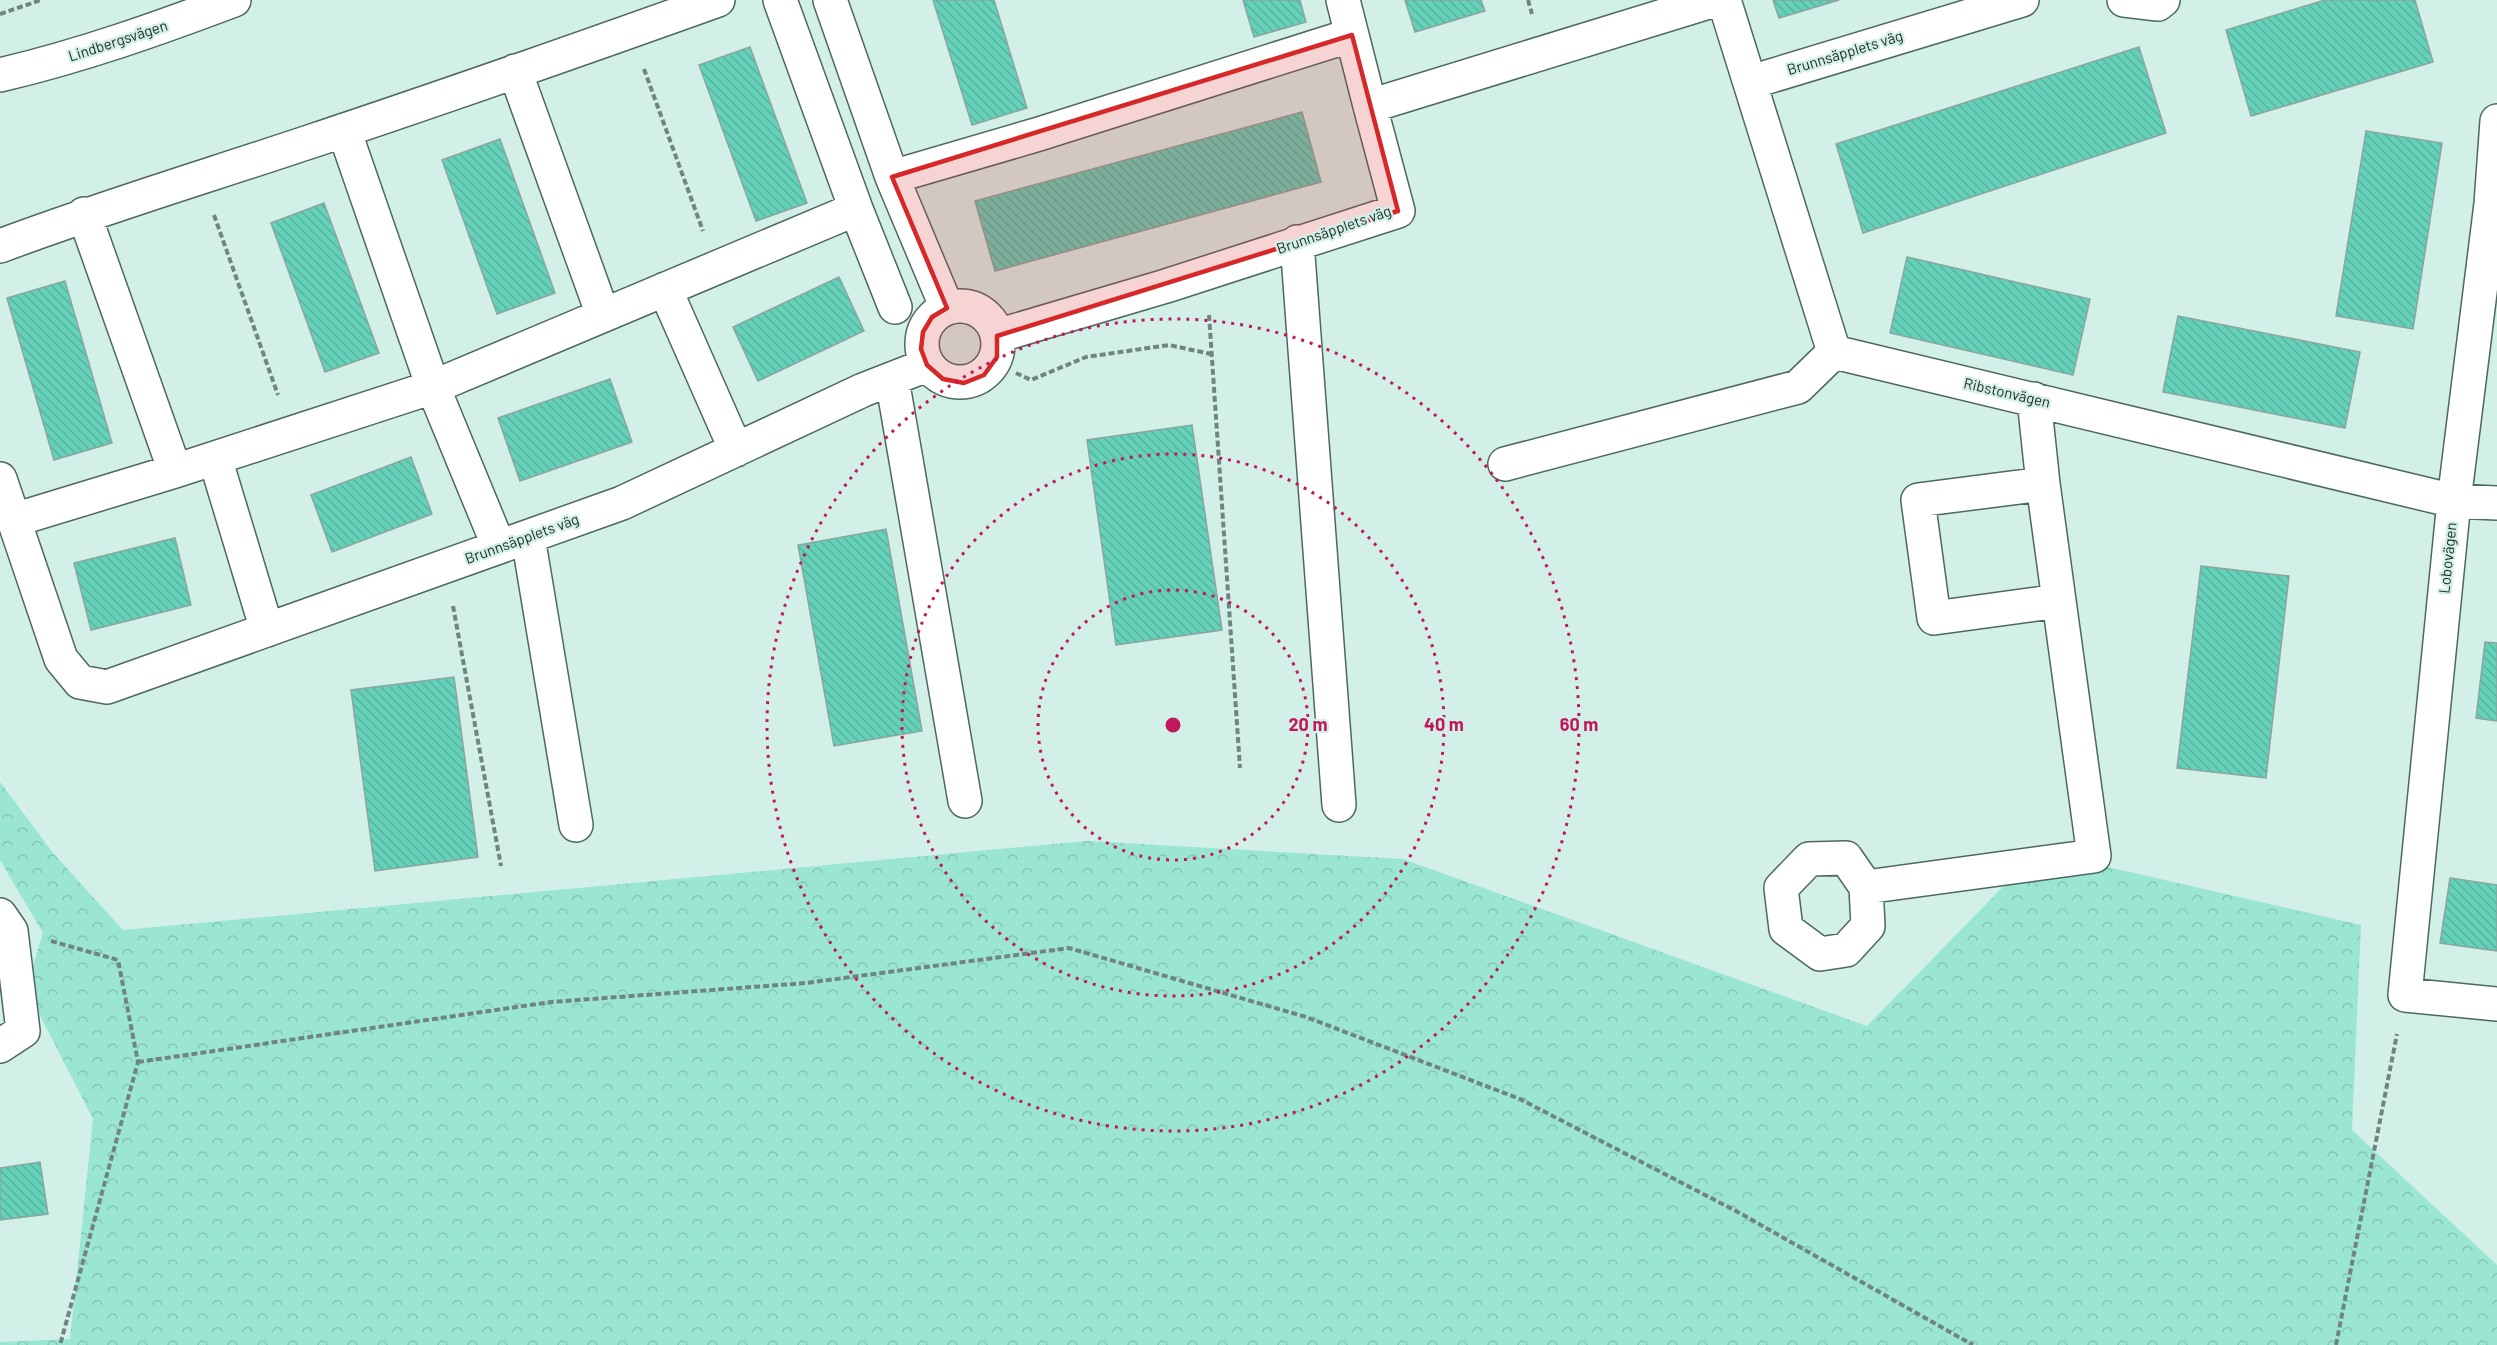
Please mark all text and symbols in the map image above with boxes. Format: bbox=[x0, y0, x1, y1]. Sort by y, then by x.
street label: Lindbergsvägen bbox=[66, 16, 170, 65]
street label: Brunnsäpplets väg bbox=[1785, 26, 1905, 78]
street label: Brunnsäpplets väg bbox=[1274, 201, 1393, 257]
street label: Ribstonvägen bbox=[1962, 373, 2052, 411]
street label: Brunnsäpplets väg bbox=[462, 509, 581, 567]
street label: Lobovägen bbox=[2434, 521, 2460, 594]
text: 20 m bbox=[1289, 713, 1327, 735]
text: 40 m bbox=[1424, 713, 1464, 735]
text: 60 m bbox=[1560, 713, 1598, 735]
centre of rings bbox=[1163, 715, 1183, 735]

